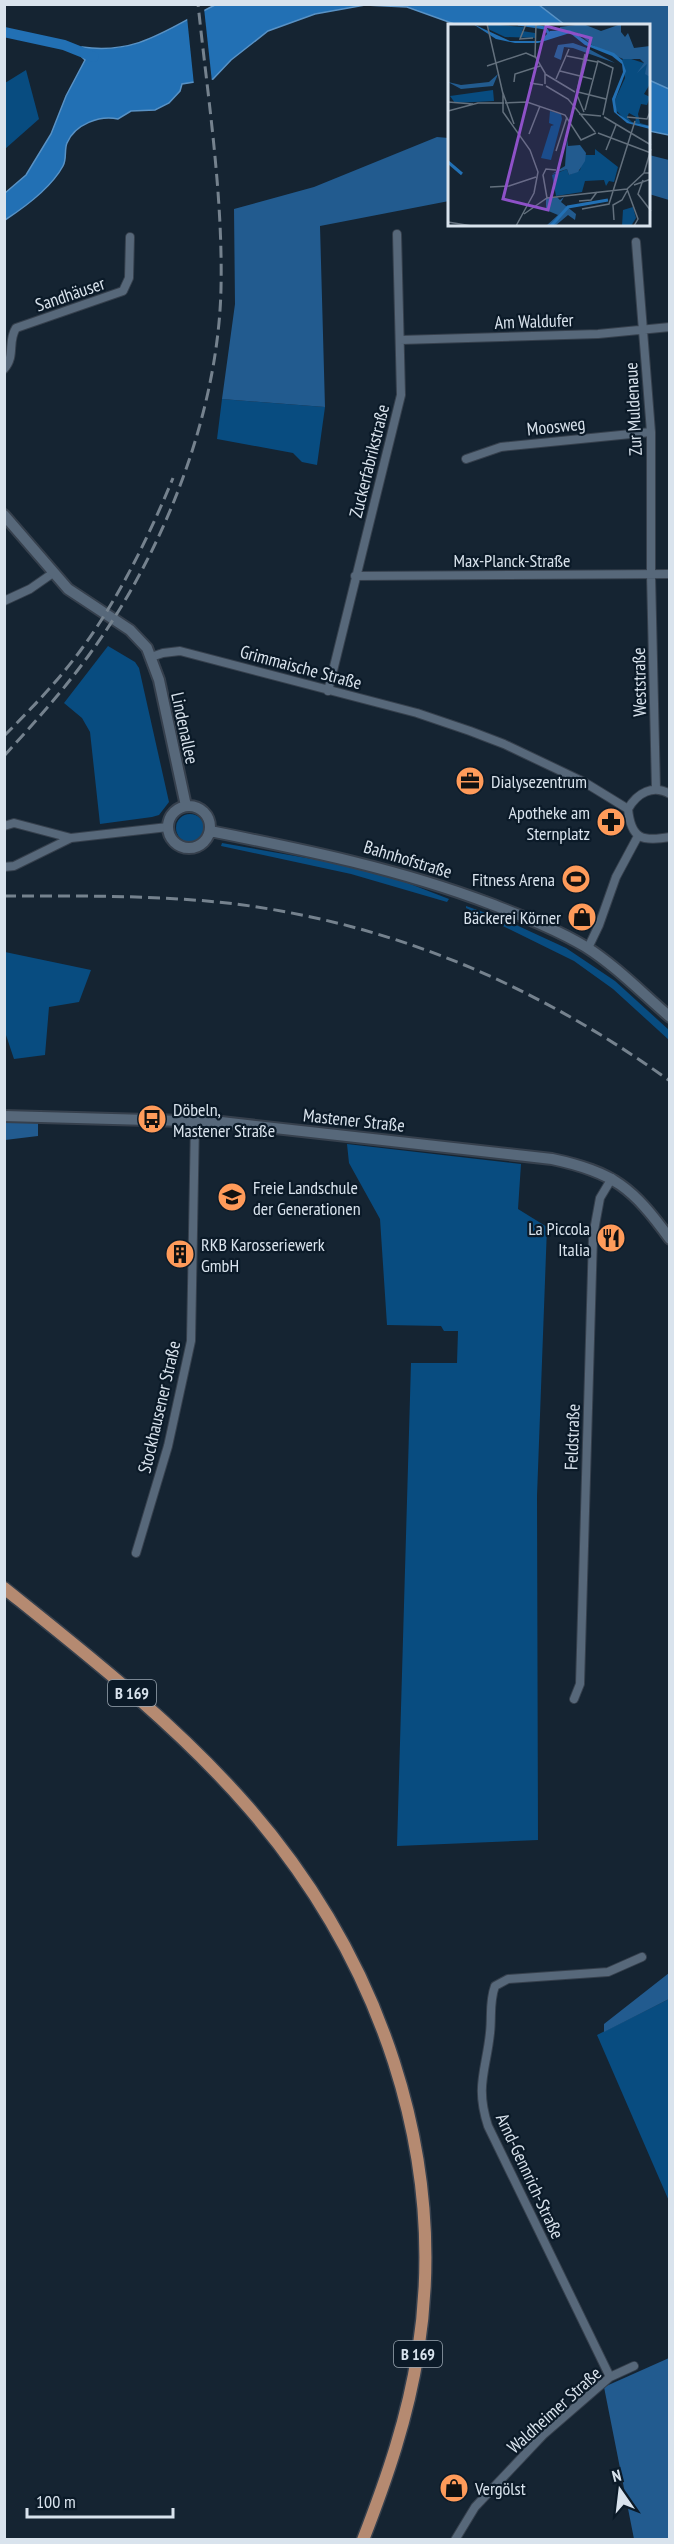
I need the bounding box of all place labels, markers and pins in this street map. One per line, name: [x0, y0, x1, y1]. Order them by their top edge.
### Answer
office icon: Dialysezentrum: [454, 765, 486, 797]
place label: Dialysezentrum: [491, 770, 587, 793]
place label: Apotheke am Sternplatz: [509, 801, 590, 845]
pharmacy icon: Apotheke am Sternplatz: [595, 806, 627, 838]
sports icon: Fitness Arena: [560, 863, 592, 895]
place label: Fitness Arena: [472, 868, 555, 891]
shop icon: Bäckerei Körner: [566, 901, 598, 933]
place label: Bäckerei Körner: [463, 906, 561, 929]
place label: Döbeln, Mastener Straße: [173, 1098, 275, 1142]
bus stop icon: Döbeln, Mastener Straße: [136, 1103, 168, 1135]
place label: Freie Landschule der Generationen: [253, 1176, 361, 1220]
school or university icon: Freie Landschule der Generationen: [216, 1181, 248, 1213]
place label: La Piccola Italia: [528, 1217, 590, 1261]
restaurant icon: La Piccola Italia: [595, 1222, 627, 1254]
place label: RKB Karosseriewerk GmbH: [201, 1233, 325, 1277]
building icon: RKB Karosseriewerk GmbH: [164, 1238, 196, 1270]
shop icon: Vergölst: [438, 2472, 470, 2504]
place label: Vergölst: [474, 2477, 526, 2500]

